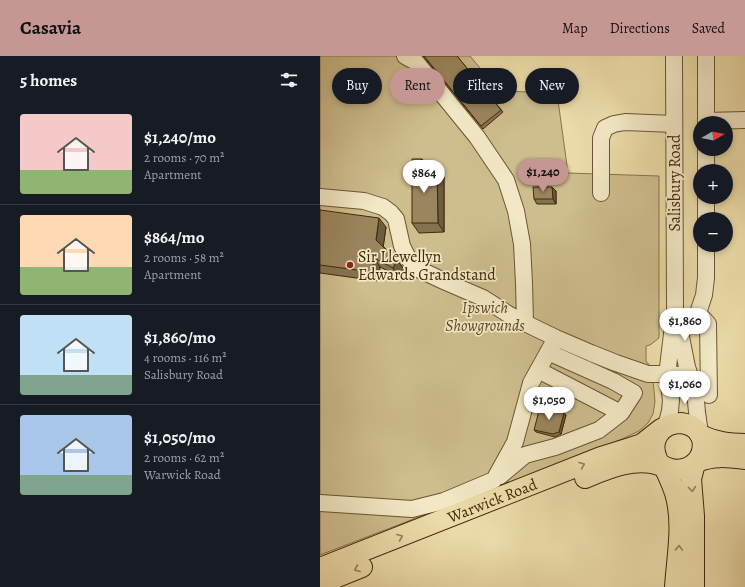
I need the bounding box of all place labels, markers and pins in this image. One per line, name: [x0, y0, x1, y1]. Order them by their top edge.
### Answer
pin: $1,240: [510, 159, 576, 193]
pin: $864: [400, 160, 448, 194]
place label: Sir Llewellyn Edwards Grandstand: [358, 246, 496, 286]
marker: Sir Llewellyn Edwards Grandstand: [345, 260, 355, 270]
pin: $1,860: [652, 308, 718, 342]
pin: $1,060: [652, 371, 718, 405]
pin: $1,050: [516, 387, 582, 421]

